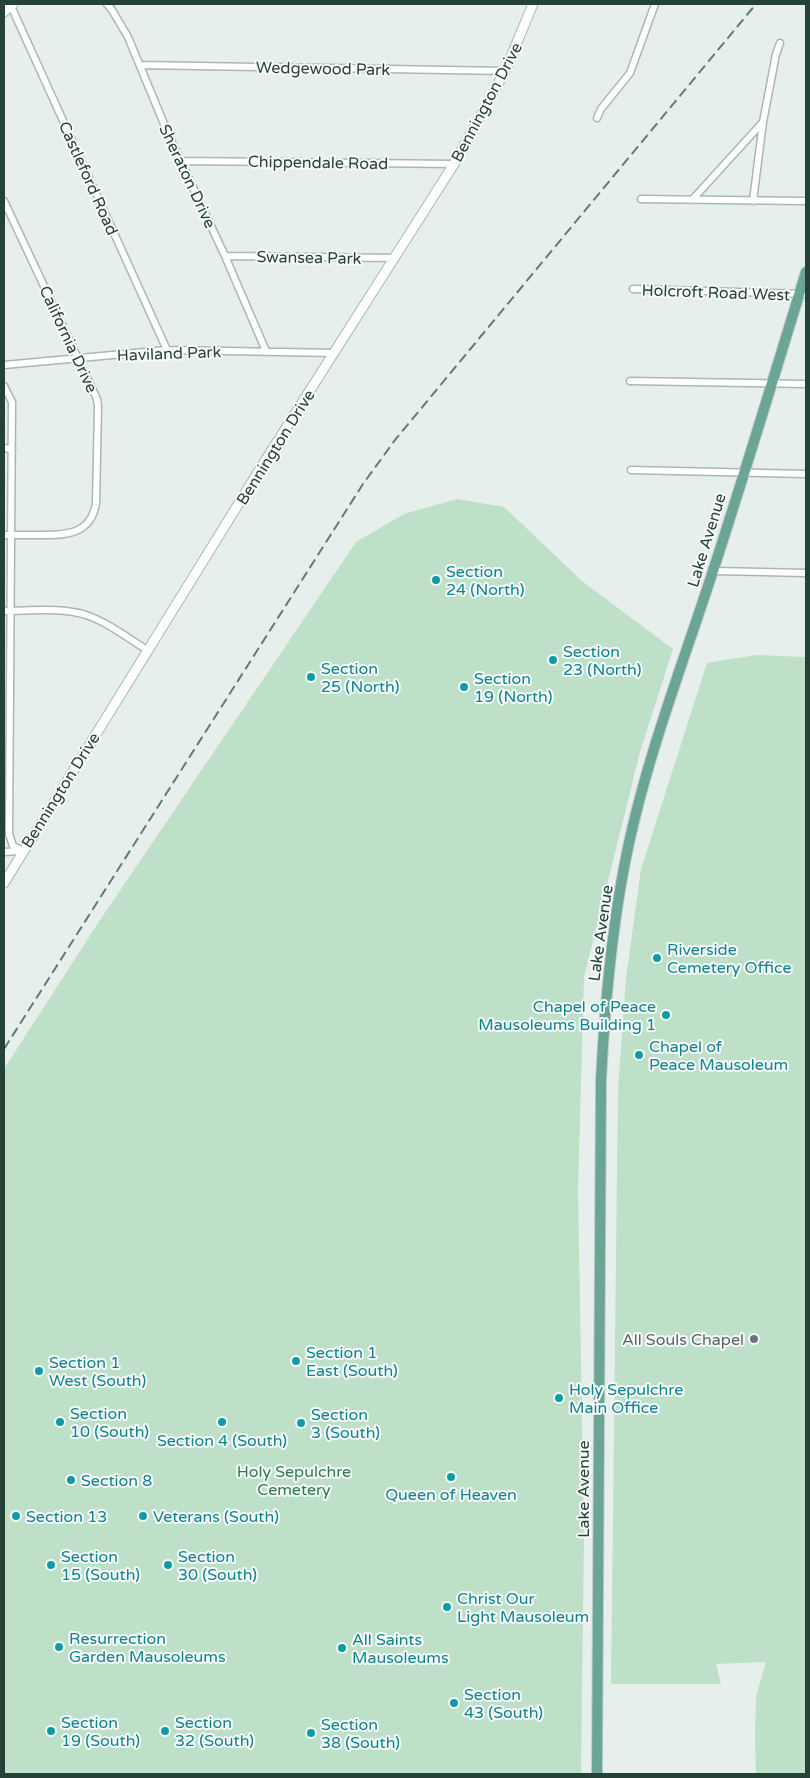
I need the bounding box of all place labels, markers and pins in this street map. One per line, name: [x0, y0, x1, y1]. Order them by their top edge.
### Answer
place label: Section 24 (North): [446, 562, 525, 600]
marker: Section 24 (North): [430, 574, 442, 586]
place label: Section 23 (North): [563, 642, 642, 680]
marker: Section 23 (North): [547, 654, 559, 666]
place label: Section 25 (North): [321, 659, 400, 697]
place label: Section 19 (North): [474, 669, 553, 707]
marker: Section 25 (North): [305, 671, 317, 683]
marker: Section 19 (North): [458, 681, 470, 693]
place label: Riverside Cemetery Office: [667, 940, 792, 978]
marker: Riverside Cemetery Office: [651, 952, 663, 964]
place label: Chapel of Peace Mausoleums Building 1: [478, 997, 656, 1035]
marker: Chapel of Peace Mausoleums Building 1: [660, 1009, 672, 1021]
place label: Chapel of Peace Mausoleum: [649, 1037, 788, 1075]
marker: Chapel of Peace Mausoleum: [633, 1049, 645, 1061]
place label: All Souls Chapel: [622, 1330, 744, 1350]
marker: All Souls Chapel: [748, 1333, 760, 1345]
place label: Section 1 East (South): [306, 1343, 398, 1381]
place label: Section 1 West (South): [49, 1353, 146, 1391]
marker: Section 1 East (South): [290, 1355, 302, 1367]
marker: Section 1 West (South): [33, 1365, 45, 1377]
place label: Holy Sepulchre Main Office: [569, 1380, 683, 1418]
marker: Holy Sepulchre Main Office: [553, 1392, 565, 1404]
place label: Section 10 (South): [70, 1404, 149, 1442]
place label: Section 3 (South): [311, 1405, 380, 1443]
marker: Section 10 (South): [54, 1416, 66, 1428]
marker: Section 4 (South): [216, 1416, 228, 1428]
marker: Section 3 (South): [295, 1417, 307, 1429]
place label: Section 4 (South): [157, 1431, 287, 1451]
place label: Section 8: [81, 1471, 152, 1491]
marker: Queen of Heaven: [445, 1471, 457, 1483]
marker: Section 8: [65, 1474, 77, 1486]
place label: Queen of Heaven: [385, 1485, 517, 1505]
place label: Section 13: [26, 1507, 107, 1527]
place label: Veterans (South): [153, 1507, 279, 1527]
marker: Section 13: [10, 1510, 22, 1522]
marker: Veterans (South): [137, 1510, 149, 1522]
place label: Section 15 (South): [61, 1547, 140, 1585]
place label: Section 30 (South): [178, 1547, 257, 1585]
marker: Section 15 (South): [45, 1559, 57, 1571]
marker: Section 30 (South): [162, 1559, 174, 1571]
place label: Christ Our Light Mausoleum: [457, 1589, 589, 1627]
marker: Christ Our Light Mausoleum: [441, 1601, 453, 1613]
place label: Resurrection Garden Mausoleums: [69, 1629, 226, 1667]
place label: All Saints Mausoleums: [352, 1630, 449, 1668]
marker: Resurrection Garden Mausoleums: [53, 1641, 65, 1653]
marker: All Saints Mausoleums: [336, 1642, 348, 1654]
place label: Section 43 (South): [464, 1685, 543, 1723]
marker: Section 43 (South): [448, 1697, 460, 1709]
place label: Section 19 (South): [61, 1713, 140, 1751]
place label: Section 32 (South): [175, 1713, 254, 1751]
place label: Section 38 (South): [321, 1715, 400, 1753]
marker: Section 19 (South): [45, 1725, 57, 1737]
marker: Section 32 (South): [159, 1725, 171, 1737]
marker: Section 38 (South): [305, 1727, 317, 1739]

